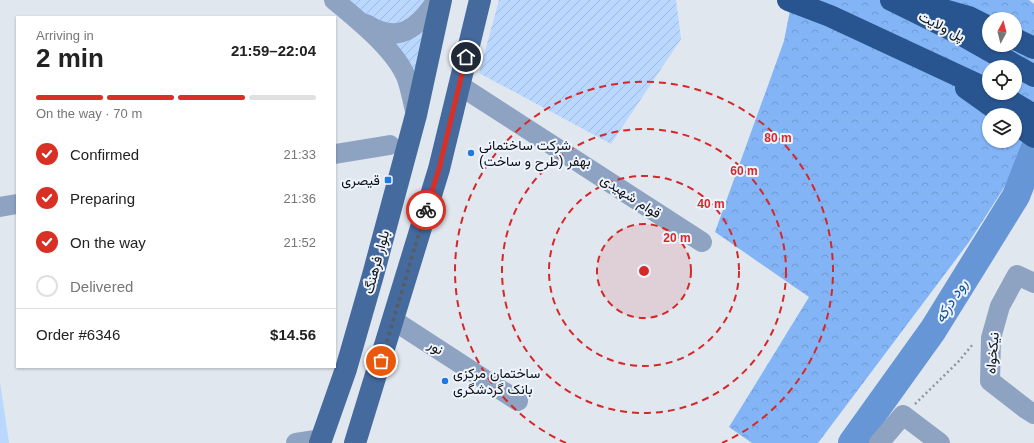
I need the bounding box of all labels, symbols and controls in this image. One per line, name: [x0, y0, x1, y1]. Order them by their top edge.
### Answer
street label: پل ولایت: [915, 8, 968, 46]
north arrow: [982, 12, 1022, 52]
map controls: [982, 12, 1022, 148]
text: Arriving in: [36, 28, 94, 43]
pin: [449, 40, 483, 74]
text: 21:59–22:04: [231, 42, 316, 59]
text: 2 min: [36, 43, 104, 73]
icon: home: [455, 46, 477, 68]
button: locate: [982, 60, 1022, 100]
text: On the way · 70 m: [36, 106, 142, 121]
button: layers: [982, 108, 1022, 148]
text: 80 m: [764, 131, 792, 145]
place label: شرکت ساختمانی بهفر (طرح و ساخت): [479, 137, 591, 172]
icon: check: [36, 143, 58, 165]
text: Confirmed: [70, 146, 139, 163]
text: 21:33: [283, 147, 316, 162]
marker: شرکت ساختمانی بهفر (طرح و ساخت): [466, 148, 476, 158]
text: 60 m: [730, 164, 758, 178]
street label: قوام شهیدی: [597, 171, 664, 222]
place label: قیصری: [341, 172, 380, 189]
marker: قیصری: [383, 175, 393, 185]
icon: check: [36, 187, 58, 209]
text: Preparing: [70, 190, 135, 207]
courier: [406, 190, 446, 230]
text: 21:36: [283, 191, 316, 206]
text: 40 m: [697, 197, 725, 211]
icon: bike: [415, 199, 437, 221]
street label: بلوار فرهنگ: [360, 228, 393, 296]
icon: check: [36, 231, 58, 253]
text: 20 m: [663, 231, 691, 245]
text: On the way: [70, 234, 146, 251]
text: 21:52: [283, 235, 316, 250]
centre of rings: [637, 264, 651, 278]
water label: رود درکه: [931, 276, 971, 326]
text: Delivered: [70, 278, 133, 295]
text: Order #6346: [36, 326, 120, 343]
text: $14.56: [270, 326, 316, 343]
street label: نیکخواه: [982, 331, 1003, 375]
street label: نور: [424, 336, 447, 359]
pin: [364, 344, 398, 378]
icon: bag: [370, 350, 392, 372]
place label: ساختمان مرکزی بانک گردشگری: [453, 365, 540, 398]
marker: ساختمان مرکزی بانک گردشگری: [440, 376, 450, 386]

